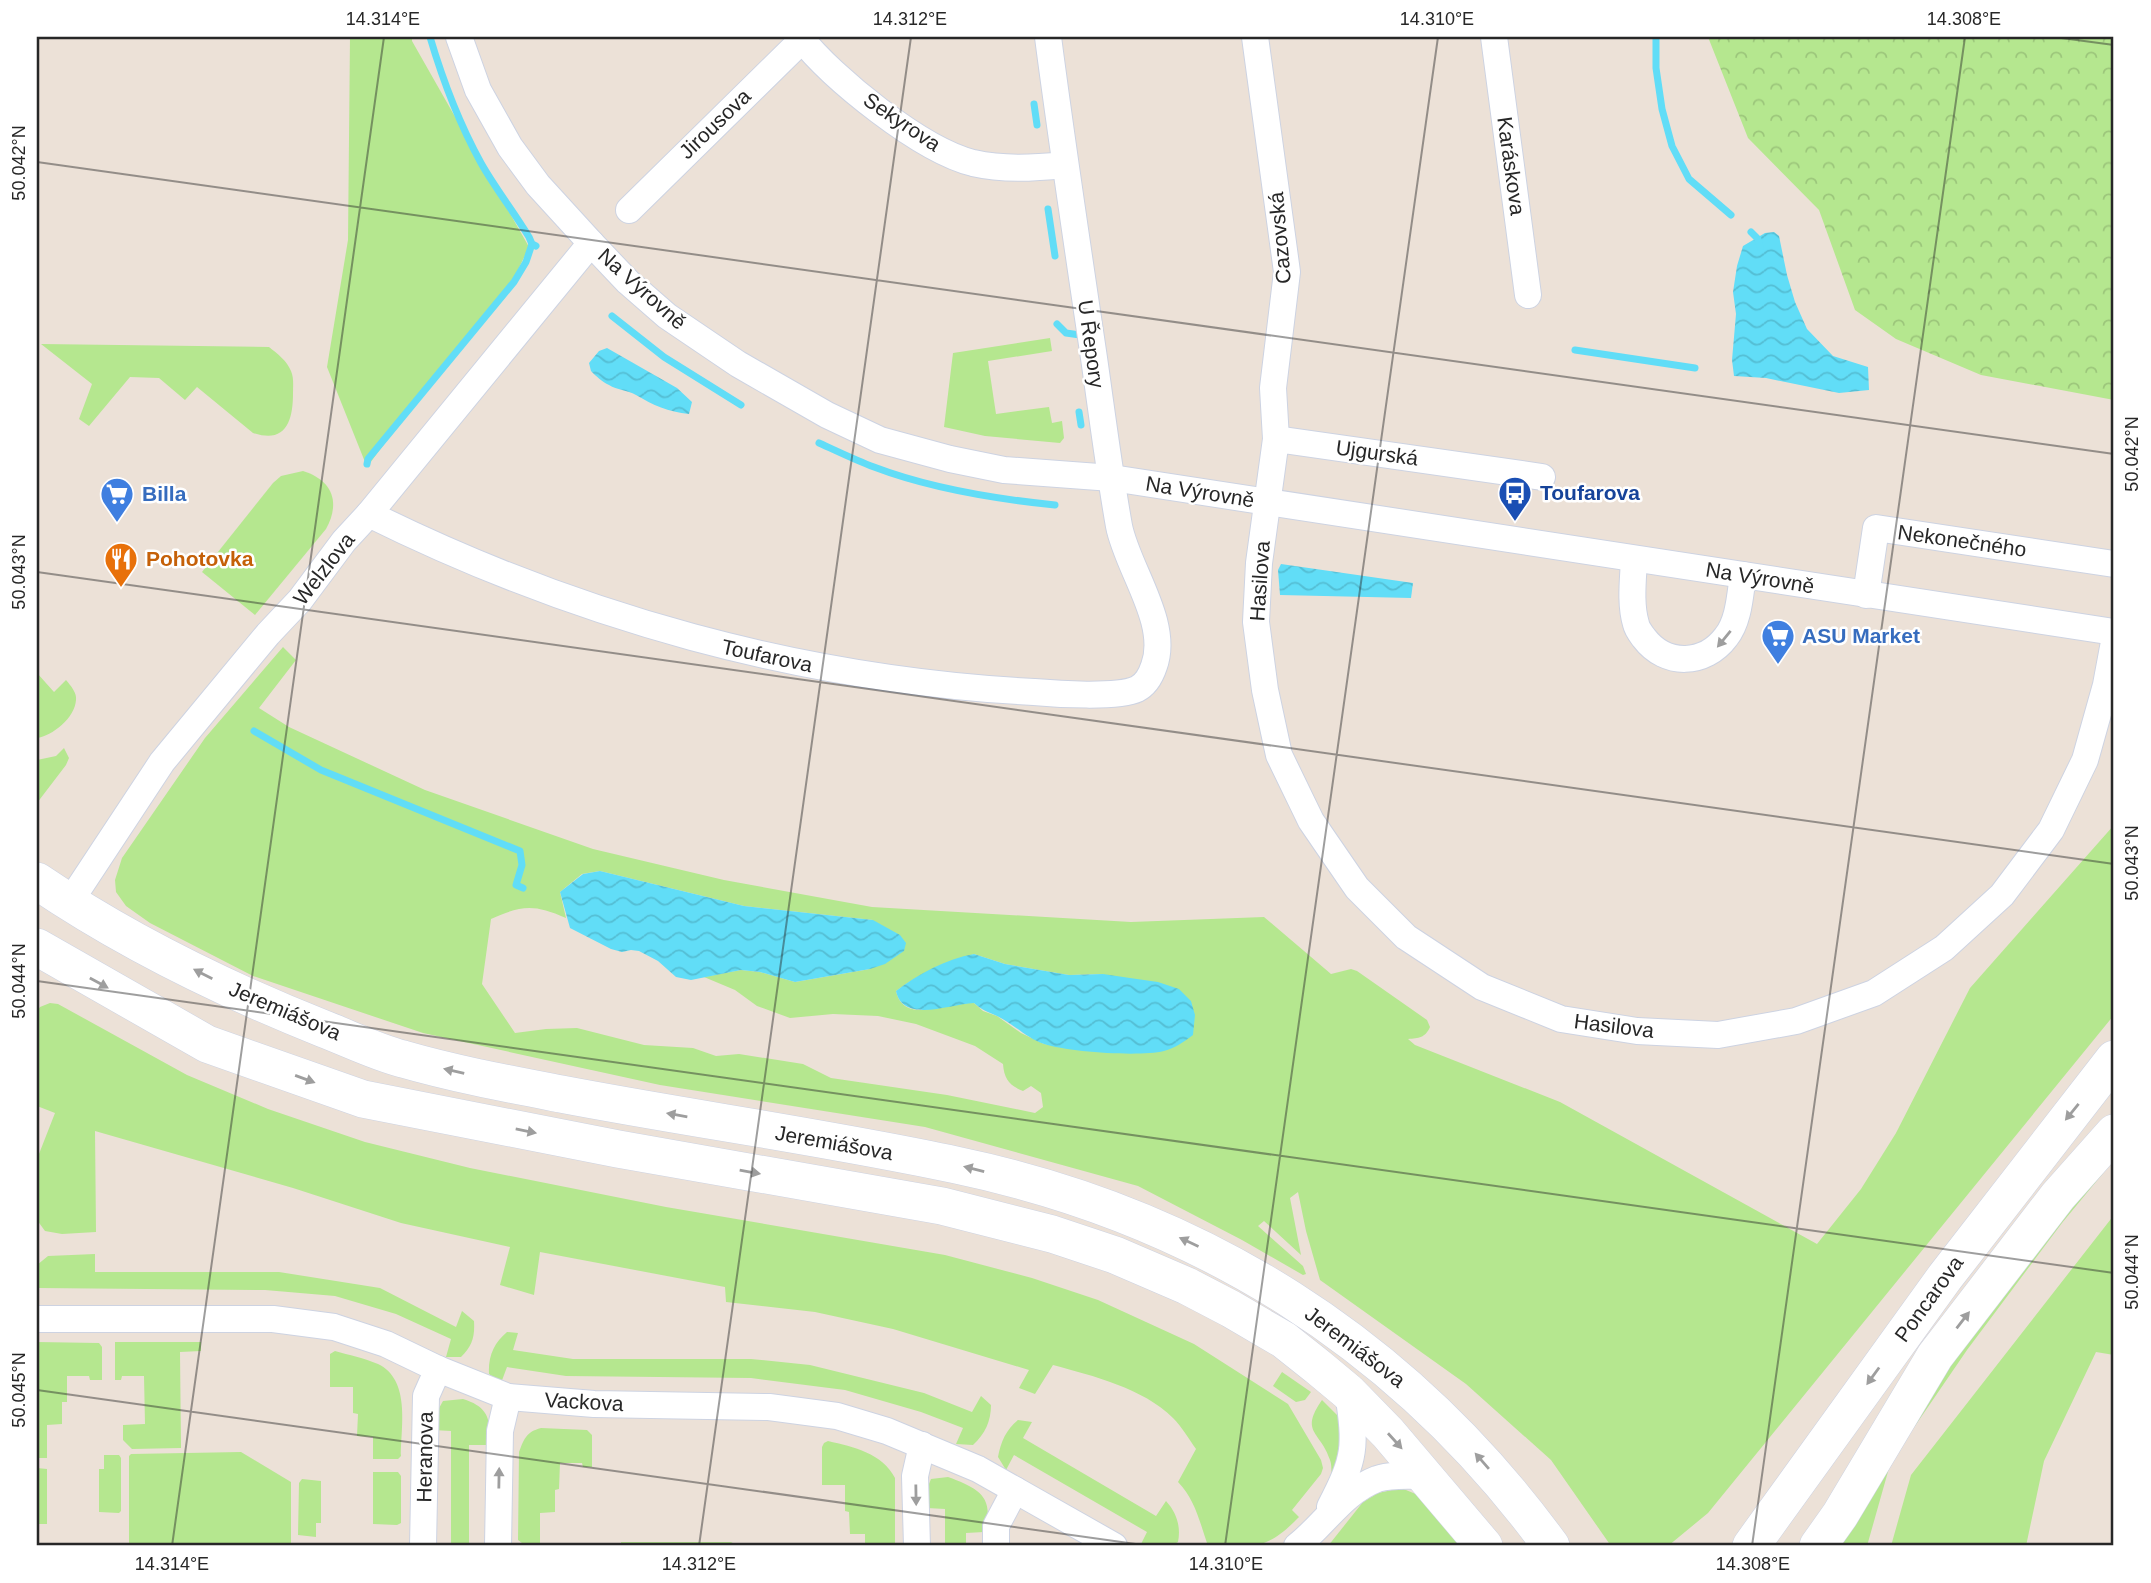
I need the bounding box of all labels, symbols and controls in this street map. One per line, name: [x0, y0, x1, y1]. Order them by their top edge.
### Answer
text: 14.314°E: [346, 9, 420, 29]
text: 14.312°E: [873, 9, 947, 29]
text: 14.310°E: [1400, 9, 1474, 29]
text: 14.308°E: [1927, 9, 2001, 29]
street label: Jirousova: [674, 84, 755, 163]
street label: Sekyrova: [860, 88, 945, 156]
street label: Karáskova: [1493, 115, 1530, 217]
text: 50.042°N: [9, 125, 29, 201]
street label: Cazovská: [1264, 191, 1295, 285]
street label: Na Výrovně: [594, 243, 691, 334]
street label: U Řepory: [1074, 298, 1109, 390]
text: 50.042°N: [2122, 416, 2142, 492]
street label: Ujgurská: [1334, 435, 1420, 470]
street label: Na Výrovně: [1144, 472, 1256, 511]
bus stop icon: Toufarova: [1496, 474, 1534, 523]
supermarket icon: Billa: [98, 475, 136, 524]
place label: Toufarova: [1540, 481, 1640, 504]
place label: Billa: [142, 482, 187, 505]
street label: Nekonečného: [1896, 520, 2028, 561]
street label: Welzlova: [288, 528, 359, 609]
text: 50.043°N: [9, 534, 29, 610]
restaurant icon: Pohotovka: [102, 540, 140, 589]
street label: Hasilova: [1245, 540, 1274, 622]
place label: Pohotovka: [146, 547, 254, 570]
street label: Na Výrovně: [1704, 558, 1816, 597]
supermarket icon: ASU Market: [1759, 617, 1797, 666]
place label: ASU Market: [1802, 624, 1920, 647]
one-way arrow: [1716, 630, 1731, 648]
street label: Toufarova: [720, 635, 815, 676]
text: 50.043°N: [2122, 825, 2142, 901]
text: 50.044°N: [9, 943, 29, 1019]
one-way arrow: [193, 969, 213, 980]
one-way arrow: [90, 977, 109, 989]
street label: Jeremiášova: [226, 977, 345, 1045]
street label: Hasilova: [1573, 1009, 1656, 1042]
one-way arrow: [443, 1066, 465, 1077]
one-way arrow: [295, 1073, 316, 1084]
one-way arrow: [2064, 1102, 2079, 1120]
one-way arrow: [666, 1109, 688, 1120]
street label: Jeremiášova: [773, 1121, 895, 1164]
one-way arrow: [515, 1126, 537, 1137]
one-way arrow: [962, 1163, 984, 1174]
one-way arrow: [739, 1167, 761, 1178]
text: 50.044°N: [2122, 1234, 2142, 1310]
one-way arrow: [1178, 1236, 1199, 1247]
street label: Poncarova: [1890, 1251, 1968, 1346]
street label: Jeremiášova: [1301, 1302, 1410, 1392]
one-way arrow: [1955, 1311, 1969, 1329]
text: 50.045°N: [9, 1352, 29, 1428]
one-way arrow: [1866, 1367, 1880, 1385]
street label: Vackova: [544, 1388, 624, 1415]
street label: Heranova: [412, 1411, 437, 1503]
one-way arrow: [1387, 1432, 1403, 1450]
one-way arrow: [1474, 1452, 1490, 1470]
one-way arrow: [493, 1467, 505, 1489]
one-way arrow: [910, 1484, 922, 1506]
text: 14.314°E: [135, 1554, 209, 1574]
text: 14.312°E: [662, 1554, 736, 1574]
text: 14.310°E: [1189, 1554, 1263, 1574]
text: 14.308°E: [1716, 1554, 1790, 1574]

